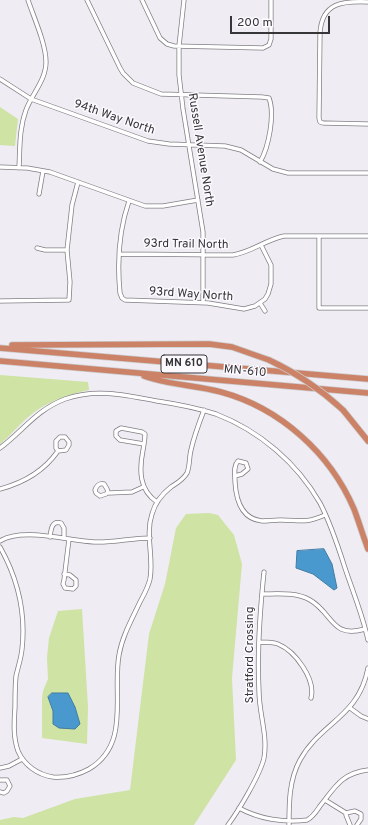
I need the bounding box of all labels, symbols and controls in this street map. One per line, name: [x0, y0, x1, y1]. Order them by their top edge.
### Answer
scale bar: [232, 8, 332, 34]
text: 200 m: [237, 15, 273, 31]
street label: Russell Avenue North: [184, 92, 216, 208]
street label: 94th Way North: [72, 97, 156, 139]
street label: 93rd Trail North: [143, 237, 229, 253]
street label: 93rd Way North: [148, 285, 234, 305]
road number: MN 610: [161, 355, 207, 373]
street label: MN-610: [223, 363, 267, 381]
street label: Stratford Crossing: [244, 606, 258, 704]

